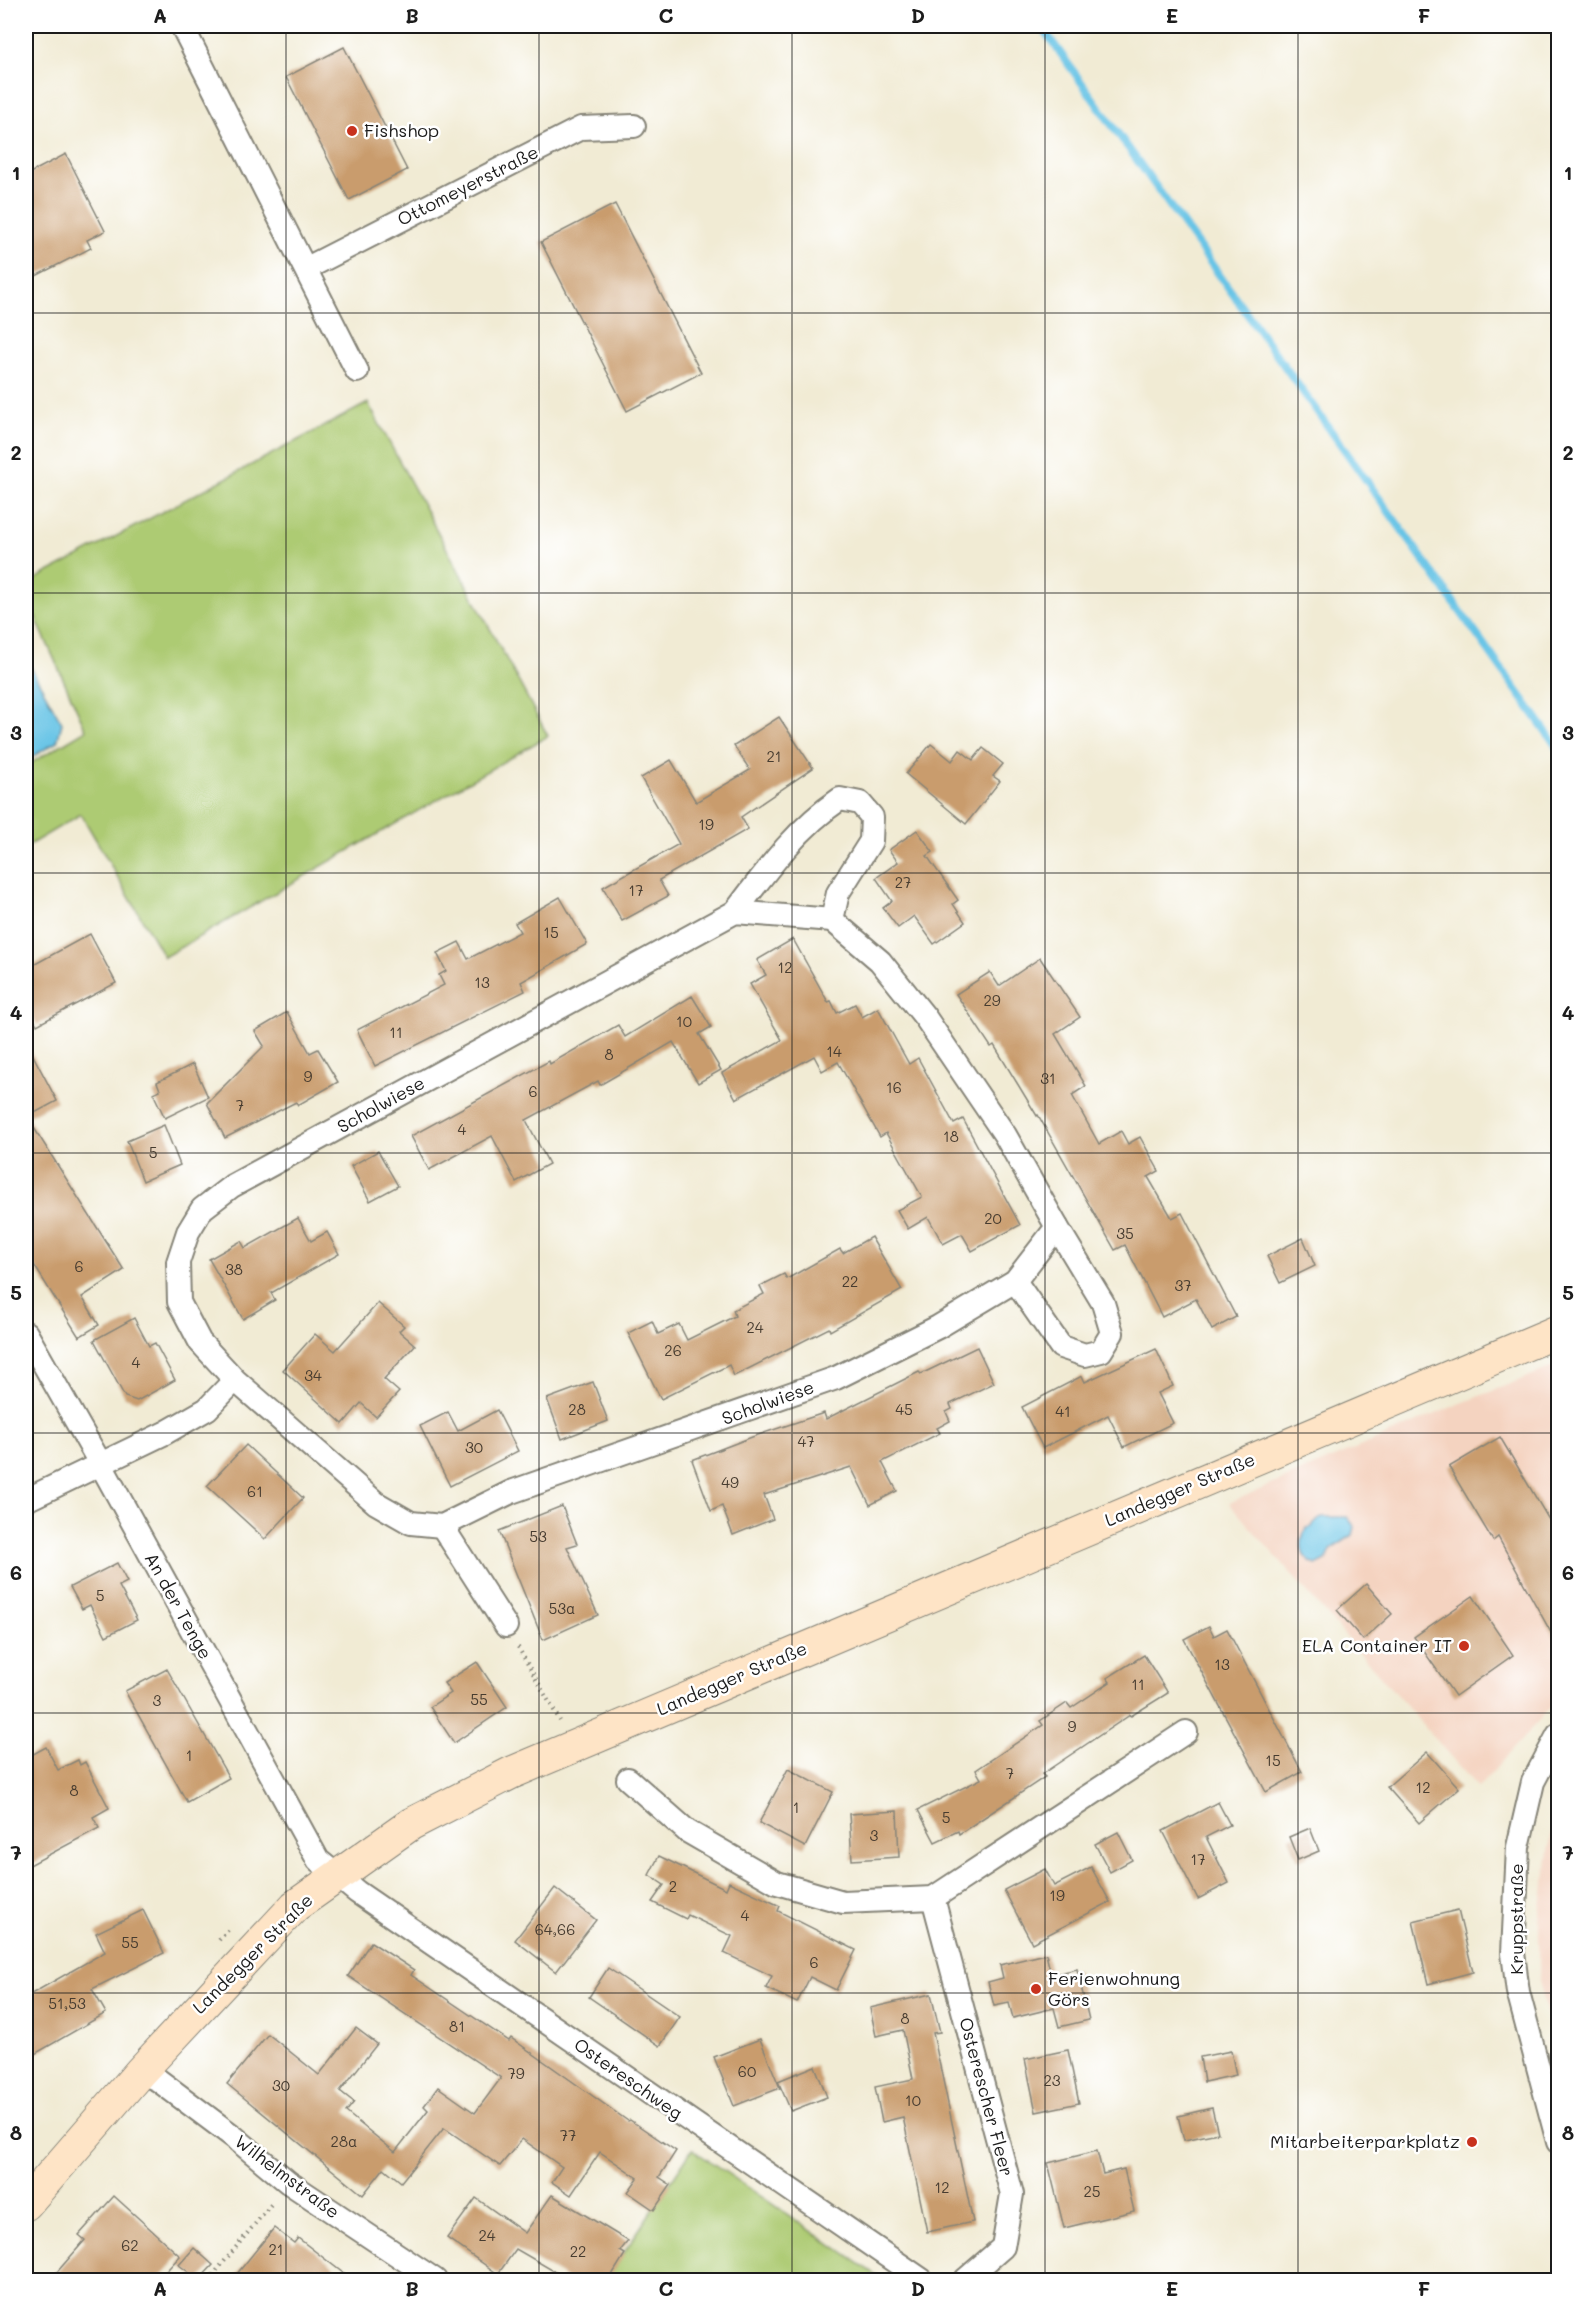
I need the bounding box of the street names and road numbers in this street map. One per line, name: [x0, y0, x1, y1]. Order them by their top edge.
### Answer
street label: Ottomeyerstraße: [393, 139, 542, 231]
street label: Scholwiese: [332, 1070, 429, 1138]
street label: Scholwiese: [718, 1374, 817, 1430]
street label: Landegger Straße: [1101, 1447, 1258, 1532]
street label: An der Tenge: [140, 1548, 218, 1663]
street label: Landegger Straße: [653, 1636, 810, 1721]
street label: Kruppstraße: [1504, 1863, 1528, 1975]
street label: Landegger Straße: [187, 1888, 318, 2019]
street label: Osterescher Fleer: [954, 2015, 1020, 2179]
street label: Ostereschweg: [570, 2032, 688, 2125]
street label: Wilhelmstraße: [230, 2129, 345, 2224]

